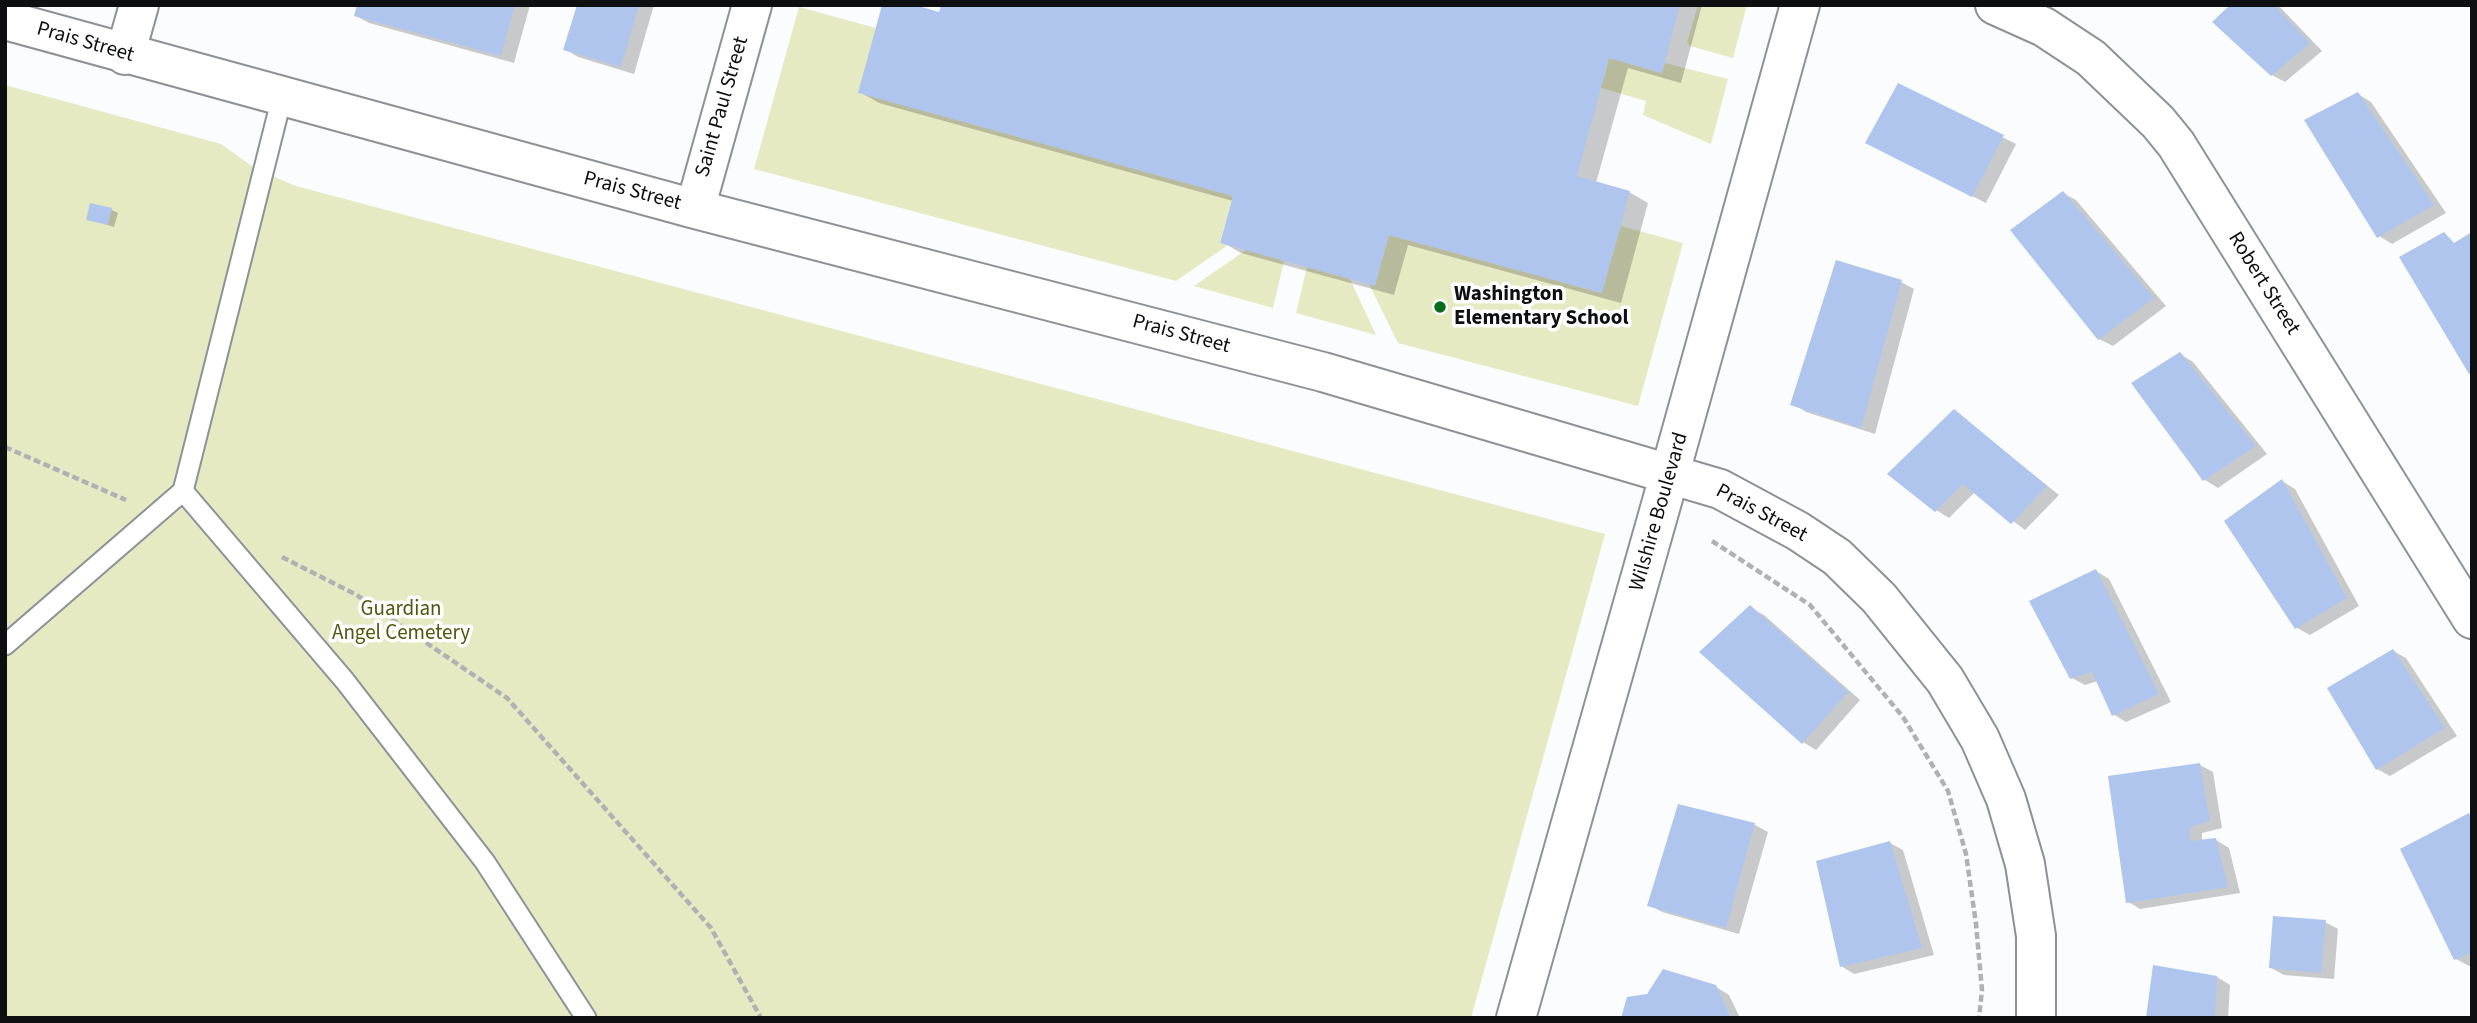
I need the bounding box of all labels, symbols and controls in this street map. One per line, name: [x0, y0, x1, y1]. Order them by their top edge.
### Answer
street label: Prais Street: [33, 17, 137, 69]
street label: Saint Paul Street: [691, 34, 755, 180]
street label: Prais Street: [580, 167, 684, 217]
street label: Robert Street: [2221, 228, 2305, 340]
place label: Washington Elementary School: [1454, 282, 1628, 332]
marker: Washington Elementary School: [1432, 299, 1448, 315]
street label: Prais Street: [1129, 310, 1233, 360]
street label: Wilshire Boulevard: [1625, 430, 1695, 594]
street label: Prais Street: [1711, 479, 1811, 549]
park label: Guardian Angel Cemetery: [332, 597, 470, 647]

